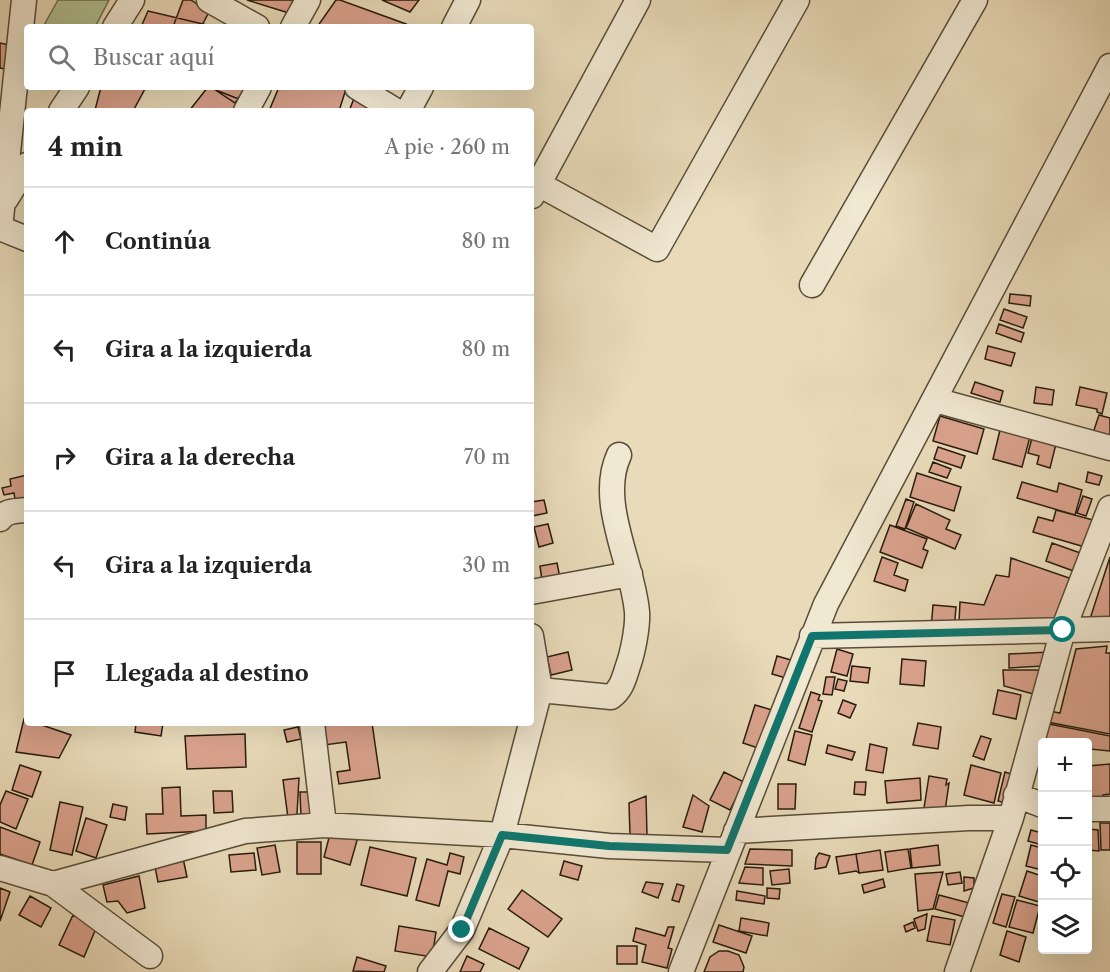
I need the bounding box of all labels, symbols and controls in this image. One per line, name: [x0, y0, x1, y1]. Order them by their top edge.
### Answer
search box: [24, 24, 534, 90]
icon: search: [45, 41, 78, 74]
text: Buscar aquí: [93, 44, 215, 71]
text: 4 min: [48, 131, 123, 163]
text: A pie · 260 m: [385, 135, 510, 159]
icon: ahead: [48, 225, 81, 258]
text: Continúa: [105, 228, 211, 255]
text: 80 m: [462, 229, 510, 253]
icon: left: [48, 333, 81, 366]
text: Gira a la izquierda: [105, 336, 312, 363]
text: 80 m: [462, 337, 510, 361]
icon: right: [48, 441, 81, 474]
text: Gira a la derecha: [105, 444, 295, 471]
text: 70 m: [464, 445, 510, 469]
icon: left: [48, 549, 81, 582]
text: Gira a la izquierda: [105, 552, 312, 579]
text: 30 m: [462, 553, 510, 577]
route start: [1049, 616, 1075, 642]
icon: arrive: [48, 657, 81, 690]
text: Llegada al destino: [105, 660, 309, 687]
map controls: [1038, 738, 1092, 954]
button: +: [1038, 738, 1092, 792]
button: −: [1038, 792, 1092, 846]
button: locate: [1038, 846, 1092, 900]
button: layers: [1038, 900, 1092, 954]
route end: [448, 916, 474, 942]

